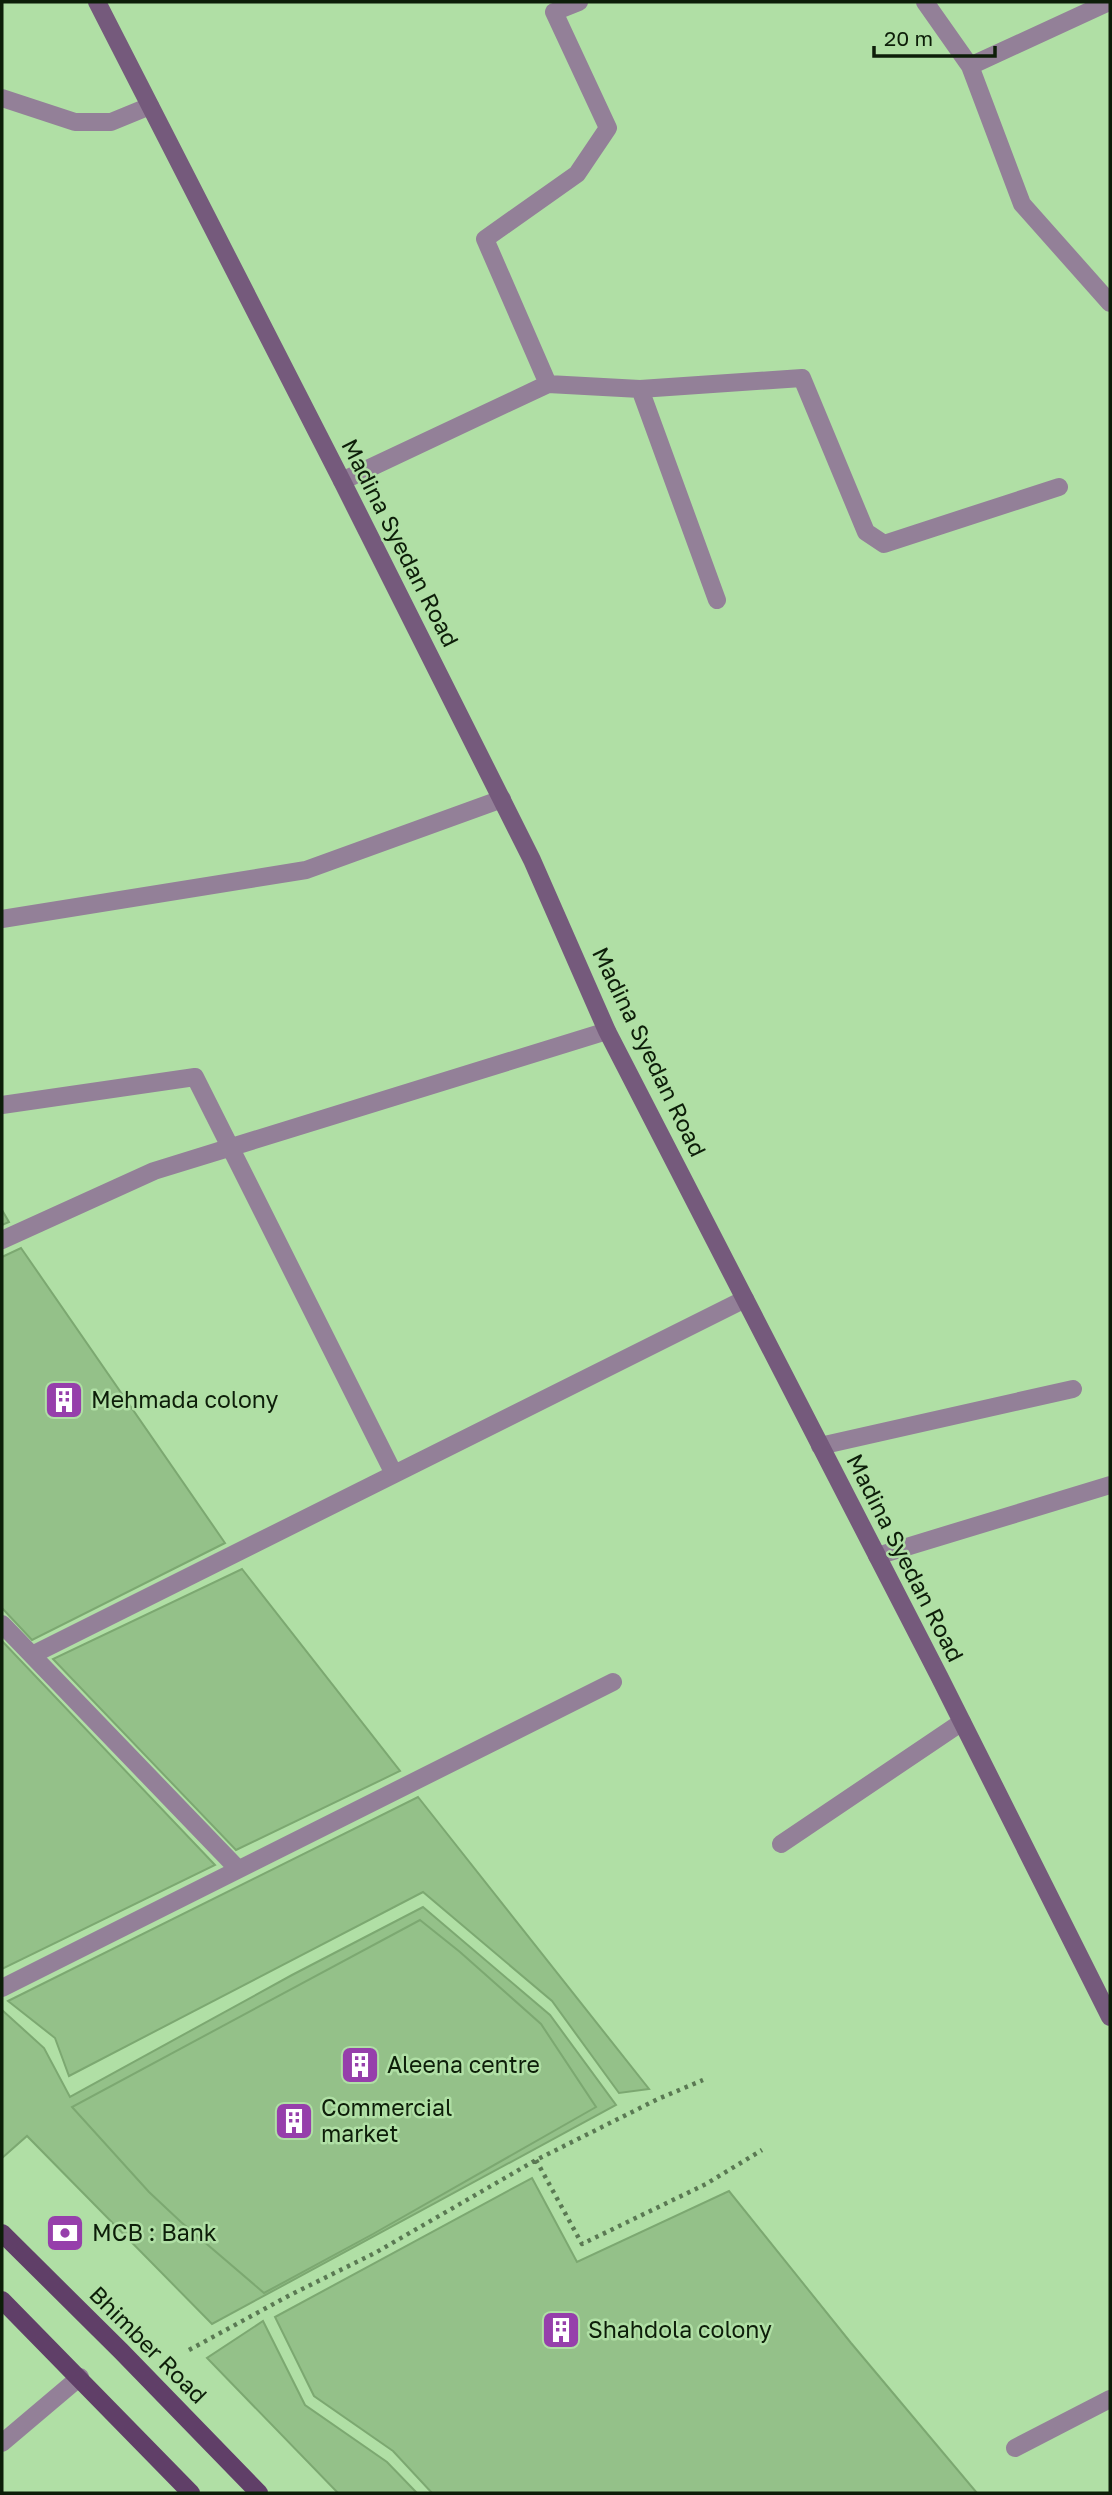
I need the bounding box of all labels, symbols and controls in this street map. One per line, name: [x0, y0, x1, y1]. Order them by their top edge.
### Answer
scale bar: [874, 14, 995, 58]
text: 20 m: [884, 25, 933, 51]
street label: Madina Syedan Road: [336, 434, 465, 651]
street label: Madina Syedan Road: [587, 942, 713, 1161]
building icon: Mehmada colony: [43, 1379, 85, 1421]
place label: Mehmada colony: [91, 1385, 278, 1413]
street label: Madina Syedan Road: [841, 1449, 970, 1666]
building icon: Aleena centre: [339, 2044, 381, 2086]
place label: Aleena centre: [387, 2050, 540, 2078]
place label: Commercial market: [321, 2093, 452, 2147]
building icon: Commercial market: [273, 2100, 315, 2142]
bank icon: MCB : Bank: [44, 2212, 86, 2254]
place label: MCB : Bank: [92, 2218, 217, 2246]
street label: Bhimber Road: [84, 2280, 213, 2409]
building icon: Shahdola colony: [540, 2309, 582, 2351]
place label: Shahdola colony: [588, 2315, 772, 2343]

